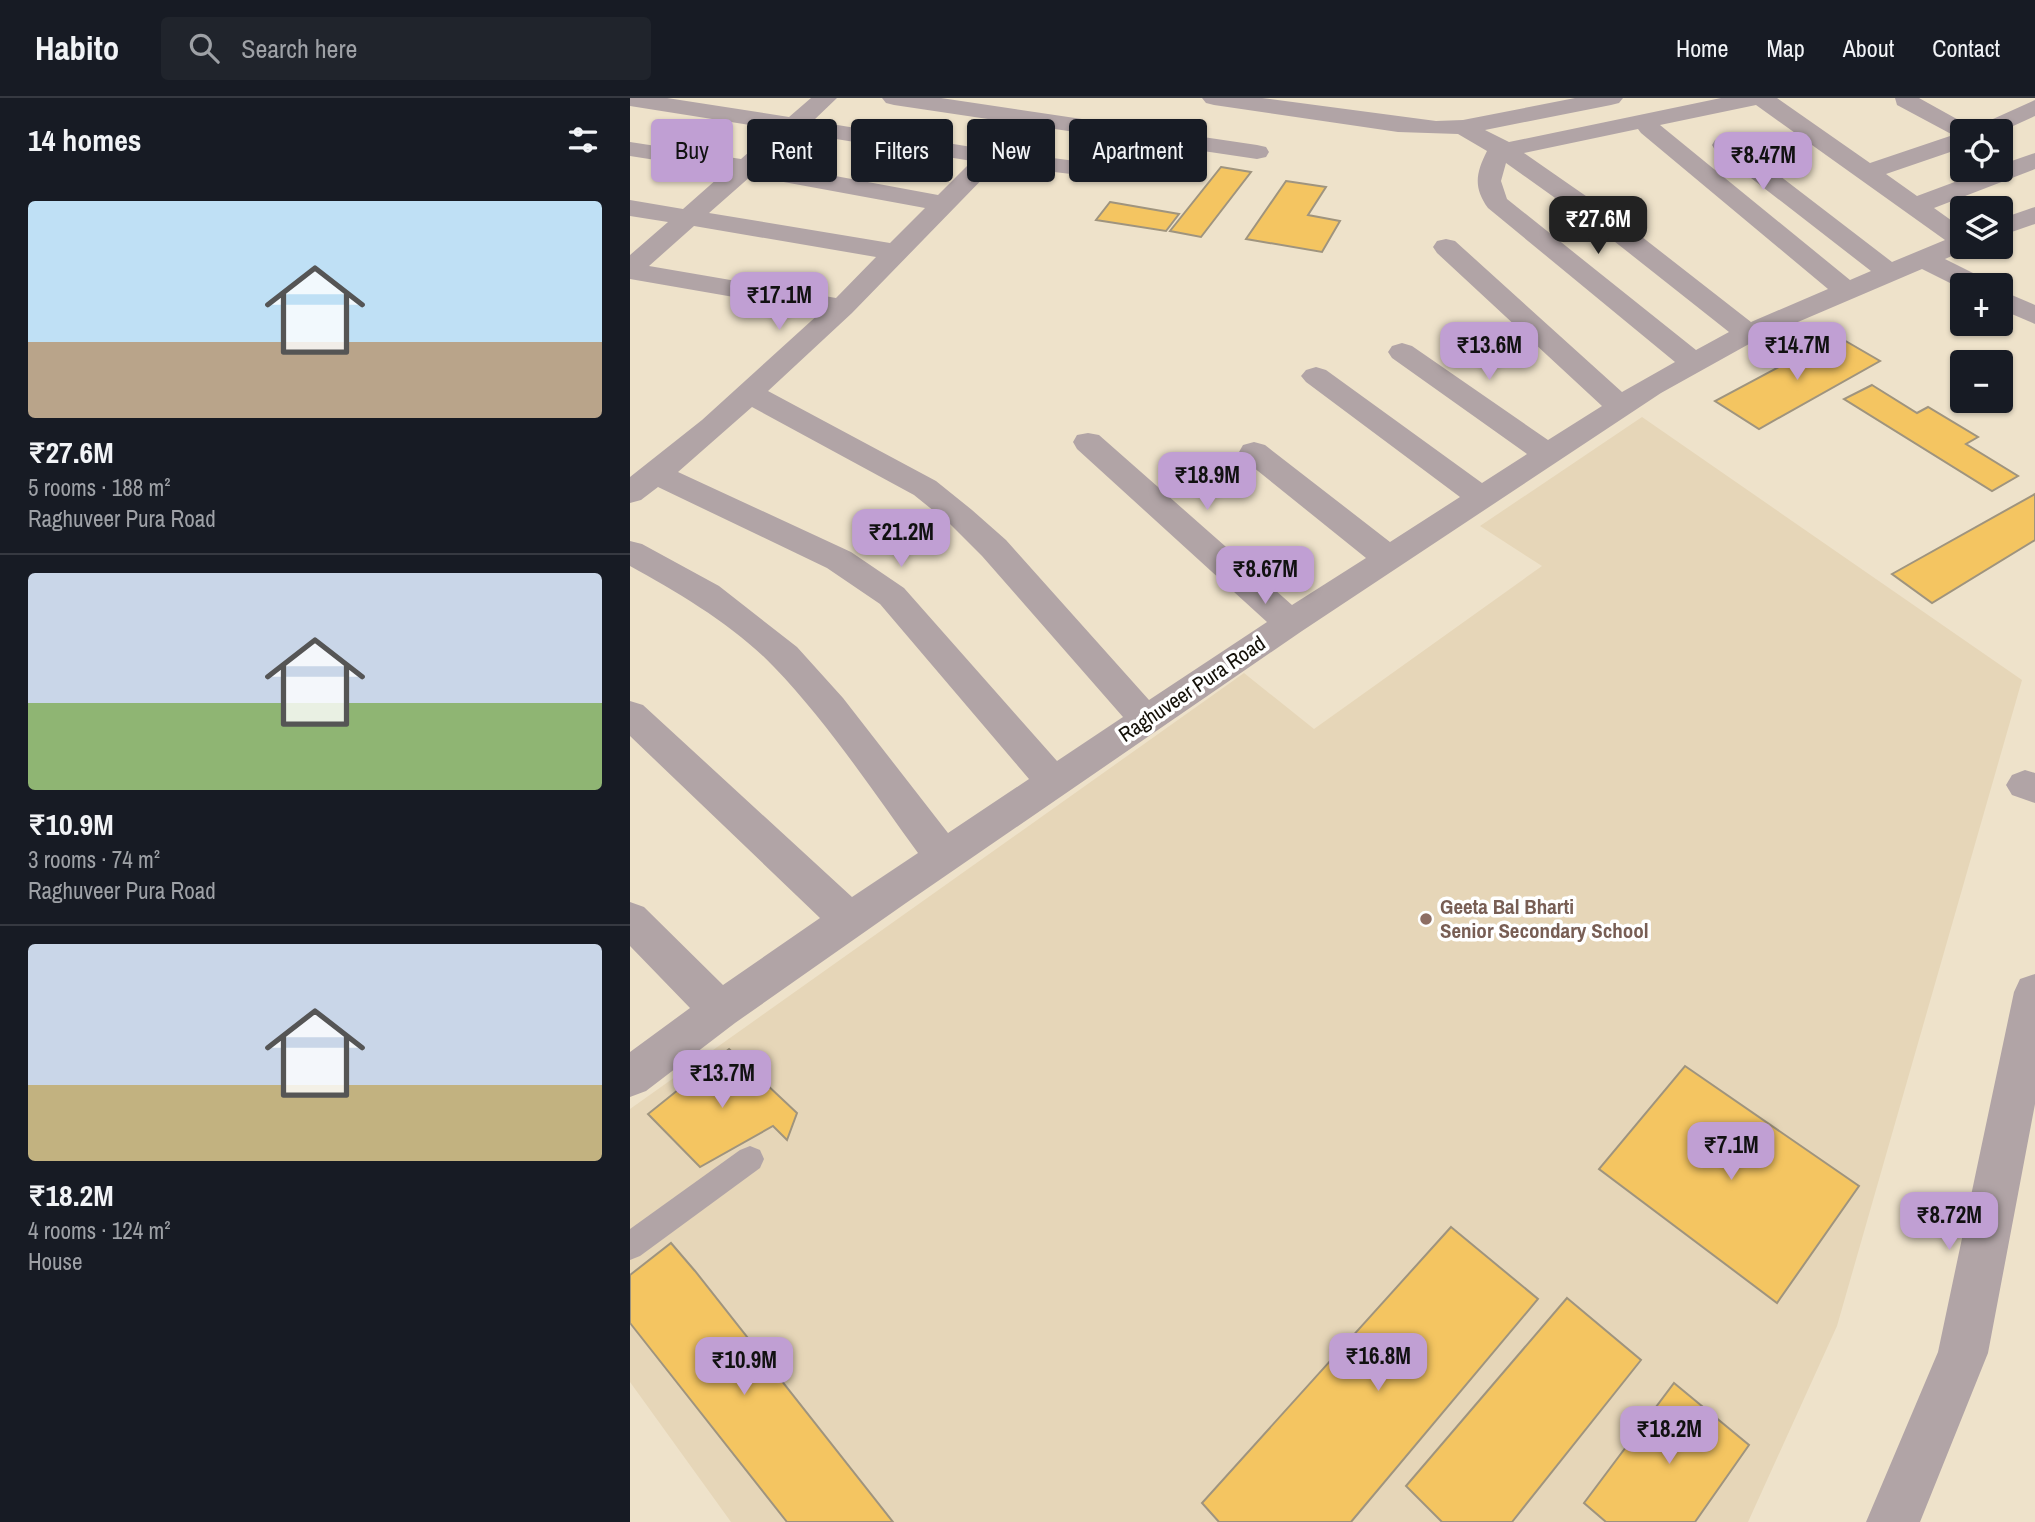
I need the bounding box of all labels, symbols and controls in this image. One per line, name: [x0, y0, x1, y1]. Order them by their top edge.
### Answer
search box: [161, 17, 651, 80]
text: Habito: [35, 26, 119, 70]
icon: search: [185, 29, 223, 67]
text: Search here: [241, 31, 357, 66]
text: Home: [1676, 32, 1728, 64]
text: Map: [1766, 32, 1805, 64]
text: About: [1843, 32, 1894, 64]
text: Contact: [1932, 32, 2000, 64]
chip: Buy: [651, 119, 733, 182]
chip: Rent: [747, 119, 837, 182]
chip: Filters: [851, 119, 953, 182]
chip: New: [967, 119, 1055, 182]
chip: Apartment: [1069, 119, 1207, 182]
map controls: [1950, 119, 2013, 413]
button: locate: [1950, 119, 2013, 182]
text: 14 homes: [28, 120, 142, 160]
icon: filters: [564, 121, 602, 159]
pin: ₹8.47M: [1706, 132, 1820, 192]
text: ₹8.47M: [1730, 139, 1796, 170]
button: layers: [1950, 196, 2013, 259]
pin: ₹27.6M: [1541, 197, 1655, 256]
text: ₹27.6M: [1565, 203, 1631, 234]
icon: home: [252, 247, 378, 373]
pin: ₹17.1M: [722, 272, 836, 332]
button: +: [1950, 273, 2013, 336]
text: ₹17.1M: [746, 279, 812, 310]
pin: ₹13.6M: [1432, 322, 1546, 382]
pin: ₹14.7M: [1740, 322, 1854, 382]
text: ₹13.6M: [1456, 329, 1522, 360]
text: ₹14.7M: [1764, 329, 1830, 360]
button: −: [1950, 350, 2013, 413]
text: ₹27.6M: [28, 432, 114, 472]
pin: ₹18.9M: [1150, 452, 1264, 512]
text: ₹18.9M: [1174, 459, 1240, 490]
text: 5 rooms · 188 m²: [28, 472, 171, 503]
text: Raghuveer Pura Road: [28, 503, 216, 534]
pin: ₹21.2M: [844, 510, 958, 569]
text: ₹21.2M: [868, 516, 934, 547]
pin: ₹8.67M: [1208, 546, 1322, 606]
text: ₹8.67M: [1232, 553, 1298, 584]
icon: home: [252, 619, 378, 745]
street label: Raghuveer Pura Road: [1113, 629, 1271, 749]
text: ₹10.9M: [28, 804, 114, 844]
text: 3 rooms · 74 m²: [28, 844, 160, 875]
text: Raghuveer Pura Road: [28, 875, 216, 906]
place label: Geeta Bal Bharti Senior Secondary School: [1440, 892, 1649, 945]
marker: Geeta Bal Bharti Senior Secondary School: [1418, 911, 1434, 927]
icon: home: [252, 990, 378, 1116]
pin: ₹13.7M: [665, 1051, 779, 1110]
text: ₹13.7M: [689, 1057, 755, 1088]
pin: ₹7.1M: [1682, 1122, 1780, 1182]
text: ₹7.1M: [1703, 1129, 1759, 1160]
text: ₹18.2M: [28, 1175, 114, 1215]
pin: ₹8.72M: [1892, 1192, 2006, 1252]
text: ₹8.72M: [1916, 1199, 1982, 1230]
text: 4 rooms · 124 m²: [28, 1215, 171, 1246]
text: House: [28, 1246, 83, 1277]
pin: ₹16.8M: [1321, 1334, 1435, 1393]
pin: ₹10.9M: [687, 1338, 801, 1397]
text: ₹16.8M: [1345, 1340, 1411, 1371]
text: ₹10.9M: [711, 1344, 777, 1375]
pin: ₹18.2M: [1612, 1406, 1726, 1466]
text: ₹18.2M: [1636, 1413, 1702, 1444]

